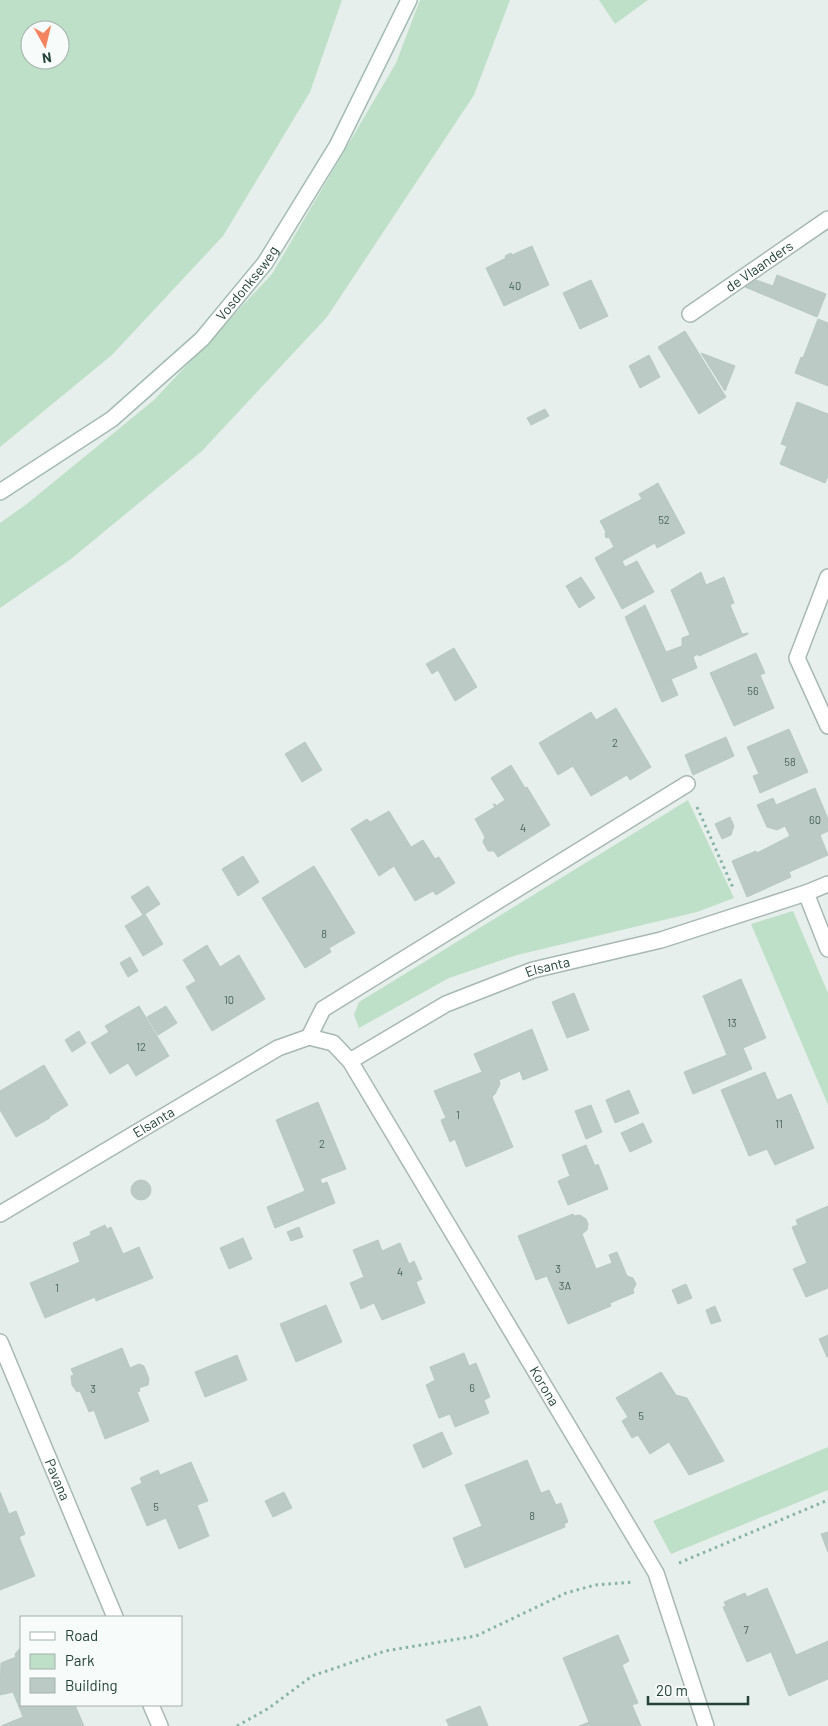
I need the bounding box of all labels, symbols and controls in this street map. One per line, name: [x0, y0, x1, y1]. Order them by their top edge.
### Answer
north arrow: [20, 20, 70, 70]
text: N: [41, 49, 53, 67]
street label: de Vlaanders: [722, 237, 796, 295]
street label: Vosdonkseweg: [212, 243, 281, 324]
house number: 40: [509, 279, 521, 292]
house number: 52: [658, 513, 670, 526]
house number: 56: [747, 684, 759, 697]
house number: 2: [612, 736, 618, 749]
house number: 58: [784, 755, 796, 768]
house number: 60: [809, 813, 821, 826]
house number: 4: [520, 821, 526, 834]
house number: 8: [321, 927, 327, 940]
street label: Elsanta: [522, 953, 571, 980]
house number: 10: [224, 993, 234, 1006]
house number: 13: [727, 1016, 737, 1029]
house number: 12: [136, 1040, 146, 1053]
street label: Elsanta: [130, 1103, 177, 1141]
house number: 1: [456, 1108, 460, 1121]
house number: 11: [775, 1117, 783, 1130]
house number: 2: [319, 1137, 325, 1150]
house number: 3: [555, 1262, 561, 1275]
house number: 4: [397, 1265, 403, 1278]
house number: 3A: [559, 1279, 571, 1292]
house number: 1: [55, 1281, 59, 1294]
street label: Korona: [526, 1363, 563, 1409]
house number: 6: [469, 1381, 475, 1394]
house number: 3: [90, 1382, 96, 1395]
house number: 5: [638, 1409, 644, 1422]
street label: Pavana: [42, 1456, 74, 1503]
house number: 5: [153, 1500, 159, 1513]
house number: 8: [529, 1509, 535, 1522]
legend: [20, 1616, 182, 1706]
house number: 7: [743, 1623, 749, 1636]
text: Road: [65, 1626, 98, 1644]
text: Park: [65, 1651, 95, 1669]
scale bar: [648, 1674, 748, 1706]
text: Building: [65, 1676, 118, 1694]
text: 20 m: [656, 1681, 688, 1699]

